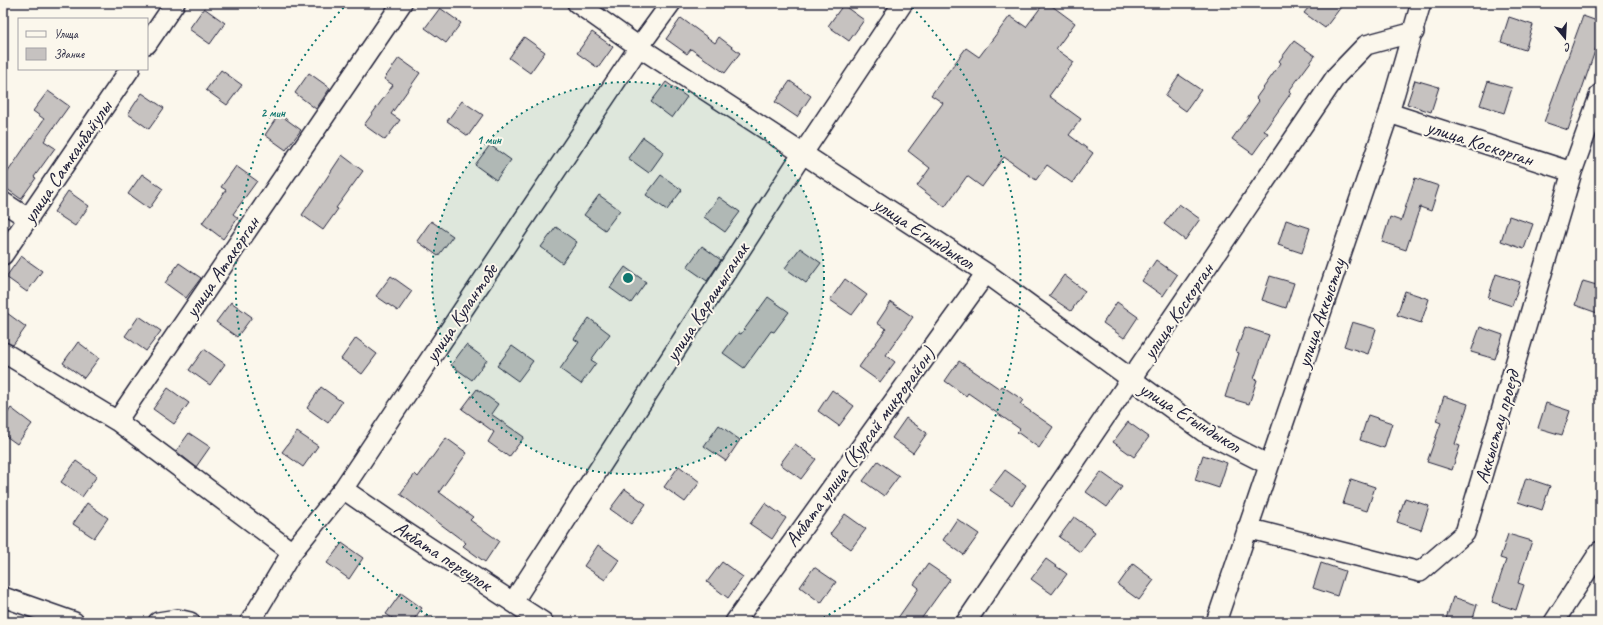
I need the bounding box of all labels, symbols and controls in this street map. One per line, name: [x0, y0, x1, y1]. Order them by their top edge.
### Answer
legend: [18, 18, 148, 70]
north arrow: [1545, 18, 1585, 58]
text: Улица: [54, 26, 79, 42]
text: С: [1562, 40, 1573, 55]
text: Здание: [54, 46, 85, 62]
street label: улица Сатканбайулы: [16, 95, 118, 229]
text: 2 мин: [261, 105, 286, 121]
street label: улица Коскорган: [1423, 114, 1538, 172]
text: 1 мин: [477, 132, 502, 148]
street label: улица Егындыкол: [868, 191, 981, 276]
street label: улица Атакорган: [178, 210, 266, 323]
street label: улица Карашыганак: [659, 236, 756, 367]
street label: улица Аккыстау: [1290, 254, 1352, 372]
street label: улица Коскорган: [1136, 257, 1220, 365]
street label: улица Кулантобе: [418, 258, 504, 368]
centre of rings: [621, 271, 635, 285]
street label: Акбата улица (Курсай микрорайон): [779, 341, 942, 552]
street label: Аккыстау проезд: [1469, 365, 1526, 486]
street label: улица Егындыкол: [1134, 375, 1247, 459]
street label: Акбата переулок: [389, 515, 498, 598]

